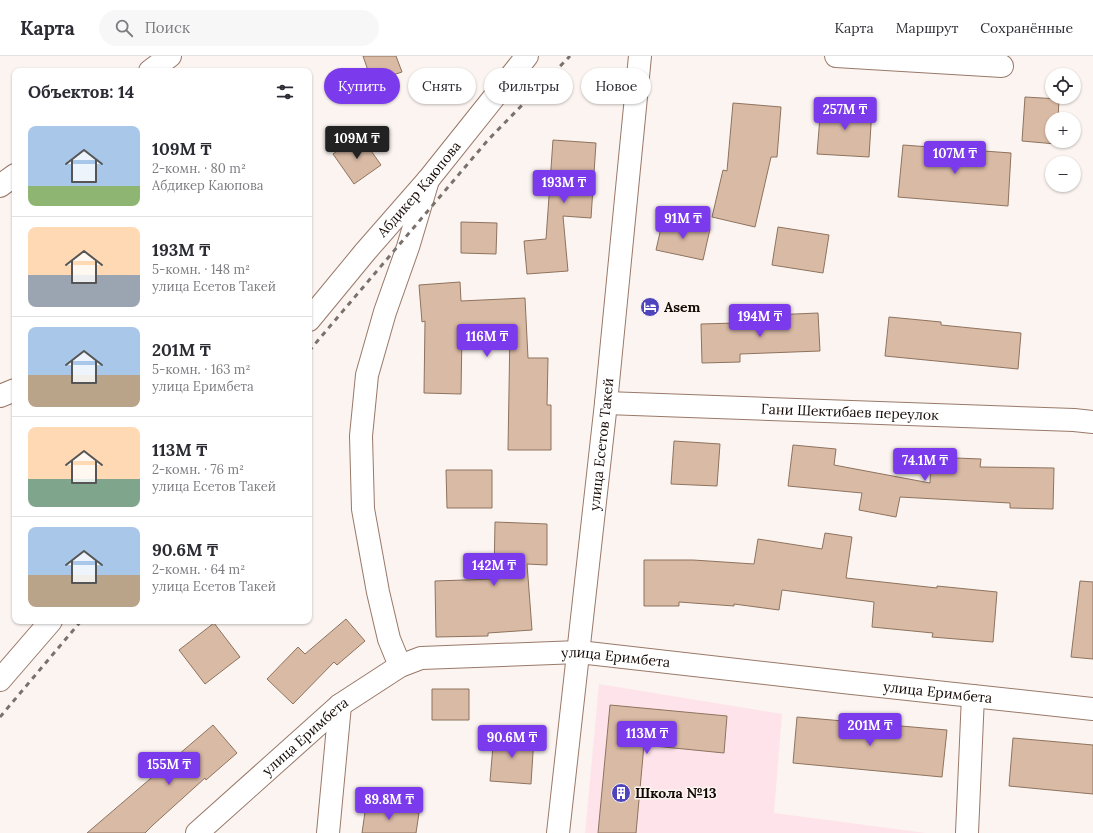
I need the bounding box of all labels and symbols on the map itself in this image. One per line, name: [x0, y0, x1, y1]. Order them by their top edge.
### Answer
pin: 257M ₸: [812, 97, 878, 131]
pin: 109M ₸: [324, 126, 390, 160]
street label: Абдикер Каюпова: [373, 137, 465, 241]
pin: 107M ₸: [922, 141, 988, 175]
pin: 193M ₸: [531, 170, 597, 204]
pin: 91M ₸: [655, 206, 711, 240]
hotel icon: Asem: [639, 296, 661, 318]
place label: Asem: [664, 298, 701, 316]
pin: 194M ₸: [727, 304, 793, 338]
pin: 116M ₸: [454, 324, 520, 358]
street label: улица Есетов Такей: [585, 377, 617, 512]
street label: Гани Шектибаев переулок: [761, 400, 939, 424]
pin: 74.1M ₸: [888, 448, 962, 482]
pin: 142M ₸: [461, 553, 527, 587]
street label: улица Еримбета: [561, 643, 671, 671]
street label: улица Еримбета: [882, 677, 993, 707]
street label: улица Еримбета: [258, 693, 352, 780]
pin: 201M ₸: [837, 713, 903, 747]
pin: 113M ₸: [614, 721, 680, 755]
pin: 90.6M ₸: [475, 725, 549, 759]
pin: 155M ₸: [136, 752, 202, 786]
building icon: Школа №13: [610, 782, 632, 804]
place label: Школа №13: [635, 784, 717, 802]
pin: 89.8M ₸: [352, 787, 426, 821]

